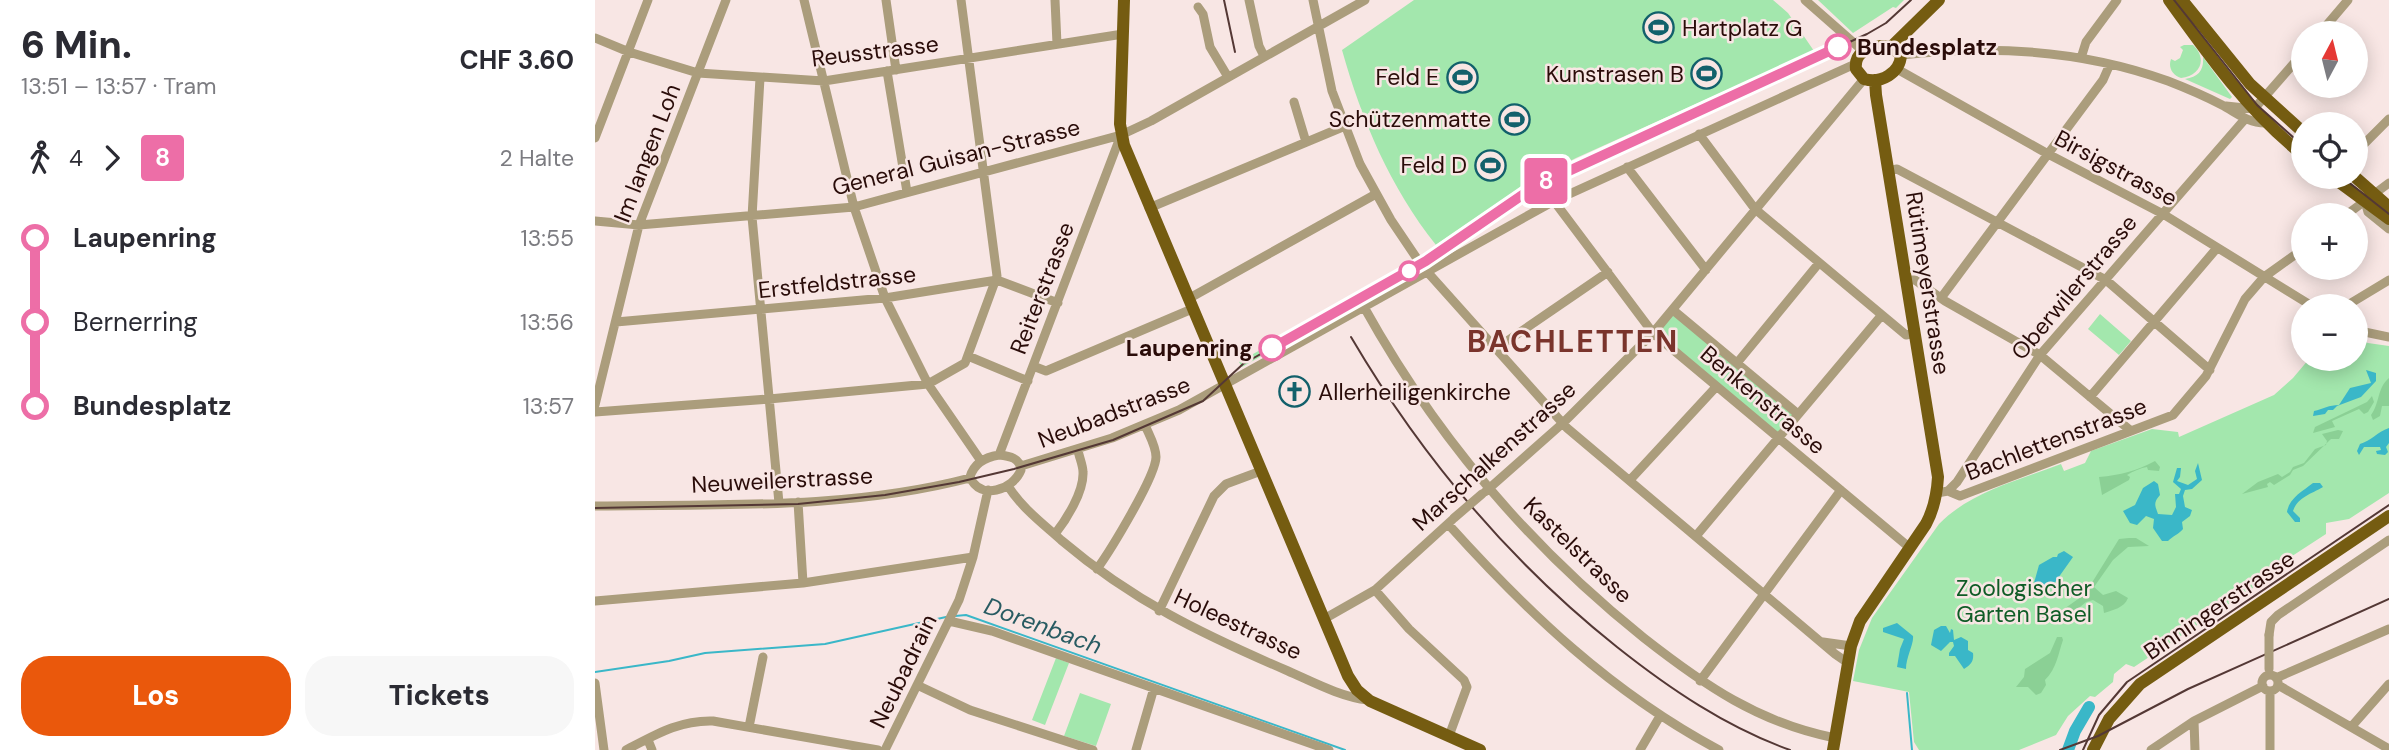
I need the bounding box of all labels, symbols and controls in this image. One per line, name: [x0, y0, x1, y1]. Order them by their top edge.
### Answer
sports icon: Hartplatz G: [1642, 11, 1676, 45]
place label: Hartplatz G: [1682, 13, 1803, 43]
text: 6 Min.: [21, 20, 132, 70]
north arrow: [2291, 21, 2368, 98]
map controls: [2291, 21, 2368, 371]
street label: Reusstrasse: [810, 28, 940, 74]
place label: Bundesplatz: [1857, 32, 1997, 62]
marker: Bundesplatz: [1825, 34, 1851, 60]
text: CHF 3.60: [459, 43, 574, 77]
sports icon: Kunstrasen B: [1690, 57, 1724, 91]
place label: Kunstrasen B: [1546, 59, 1684, 89]
sports icon: Feld E: [1445, 60, 1479, 94]
place label: Feld E: [1375, 62, 1439, 92]
text: 13:51 – 13:57 · Tram: [21, 71, 216, 101]
street label: Im langen Loh: [607, 79, 687, 227]
sports icon: Schützenmatte: [1497, 102, 1531, 136]
place label: Schützenmatte: [1329, 104, 1491, 134]
street label: General Guisan-Strasse: [829, 112, 1083, 202]
button: locate: [2291, 112, 2368, 189]
street label: Birsigstrasse: [2049, 123, 2183, 213]
icon: walk: [21, 139, 59, 177]
icon: forward: [93, 139, 131, 177]
text: 8: [155, 142, 170, 173]
text: 4: [69, 143, 83, 173]
text: 2 Halte: [500, 143, 574, 173]
sports icon: Feld D: [1473, 148, 1507, 182]
place label: Feld D: [1401, 150, 1467, 180]
line badge: 8: [1523, 158, 1569, 204]
text: 8: [1538, 165, 1554, 196]
street label: Rütimeyerstrasse: [1899, 189, 1957, 377]
button: +: [2291, 203, 2368, 280]
street label: Oberwilerstrasse: [2004, 208, 2144, 366]
street label: Reiterstrasse: [1003, 218, 1081, 358]
text: Laupenring: [73, 221, 217, 255]
text: 13:55: [521, 223, 574, 253]
street label: Erstfeldstrasse: [756, 259, 918, 305]
unlabelled marker: [1399, 261, 1419, 281]
button: −: [2291, 294, 2368, 371]
text: Bernerring: [73, 305, 198, 339]
text: 13:56: [520, 307, 574, 337]
district label: BACHLETTEN: [1467, 322, 1679, 361]
place label: Laupenring: [1126, 333, 1253, 363]
marker: Laupenring: [1259, 335, 1285, 361]
street label: Benkenstrasse: [1694, 339, 1832, 461]
street label: Neubadstrasse: [1034, 369, 1194, 455]
church icon: Allerheiligenkirche: [1278, 375, 1312, 409]
street label: Marschalkenstrasse: [1406, 375, 1582, 537]
place label: Allerheiligenkirche: [1318, 377, 1511, 407]
text: Bundesplatz: [73, 389, 231, 423]
text: 13:57: [523, 391, 574, 421]
street label: Bachlettenstrasse: [1961, 391, 2151, 487]
street label: Neuweilerstrasse: [690, 460, 874, 500]
street label: Kastelstrasse: [1517, 490, 1639, 610]
street label: Binningerstrasse: [2138, 543, 2300, 667]
park label: Zoologischer Garten Basel: [1956, 573, 2092, 629]
street label: Holeestrasse: [1169, 581, 1307, 667]
water label: Dorenbach: [980, 590, 1106, 661]
street label: Neubadrain: [863, 609, 943, 733]
button: Los: [21, 656, 291, 736]
button: Tickets: [305, 656, 574, 736]

